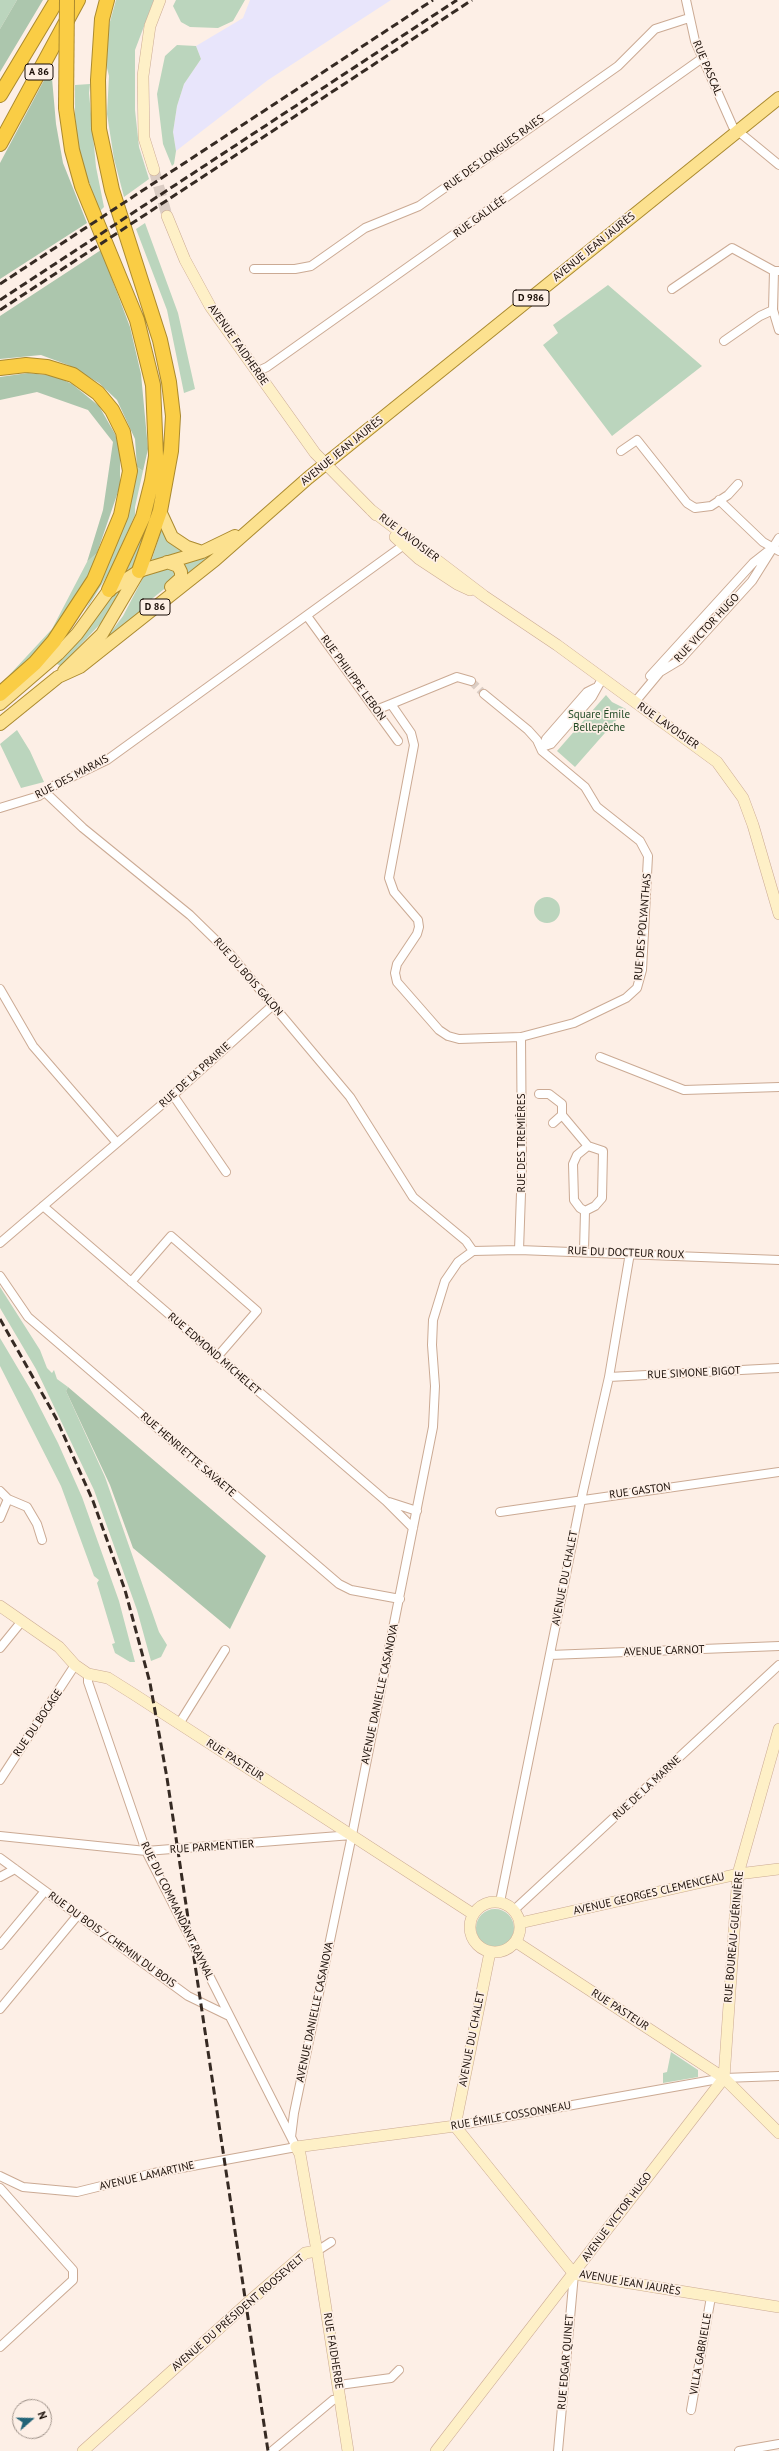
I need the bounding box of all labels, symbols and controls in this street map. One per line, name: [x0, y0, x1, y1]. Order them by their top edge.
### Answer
street label: RUE PASCAL: [690, 39, 724, 97]
road number: A 86: [25, 64, 53, 80]
street label: RUE DES LONGUES RAIES: [441, 112, 547, 194]
street label: RUE GALILÉE: [451, 193, 509, 241]
street label: AVENUE JEAN JAURÈS: [550, 210, 638, 284]
road number: D 986: [513, 290, 549, 306]
street label: AVENUE FAIDHERBE: [205, 302, 271, 388]
street label: AVENUE JEAN JAURÈS: [298, 414, 386, 488]
street label: RUE LAVOISIER: [376, 511, 442, 565]
street label: RUE VICTOR HUGO: [672, 591, 742, 665]
road number: D 86: [140, 599, 170, 615]
street label: RUE PHILIPPE LEBON: [318, 633, 388, 723]
street label: RUE LAVOISIER: [635, 700, 701, 752]
park label: Square Émile Bellepêche: [568, 708, 630, 734]
street label: RUE DES MARAIS: [33, 752, 111, 802]
street label: RUE DES POLYANTHAS: [632, 873, 654, 981]
street label: RUE DU BOIS GALON: [211, 935, 285, 1019]
street label: RUE DE LA PRAIRIE: [157, 1040, 233, 1110]
street label: RUE DES TREMIÈRES: [515, 1093, 529, 1193]
street label: RUE DU DOCTEUR ROUX: [567, 1244, 685, 1262]
street label: RUE EDMOND MICHELET: [165, 1310, 263, 1398]
street label: RUE SIMONE BIGOT: [647, 1364, 741, 1382]
street label: RUE HENRIETTE SAVAETE: [138, 1410, 238, 1500]
street label: RUE GASTON: [608, 1480, 672, 1502]
street label: AVENUE DU CHALET: [549, 1529, 581, 1627]
street label: AVENUE DANIELLE CASANOVA: [359, 1623, 401, 1765]
street label: AVENUE CARNOT: [623, 1643, 705, 1659]
street label: RUE DU BOCAGE: [11, 1687, 65, 1759]
street label: RUE PASTEUR: [204, 1736, 266, 1784]
street label: RUE DE LA MARNE: [610, 1753, 684, 1823]
street label: RUE PARMENTIER: [169, 1837, 255, 1857]
street label: RUE DU COMMANDANT RAYNAL: [138, 1840, 216, 1982]
street label: AVENUE GEORGES CLEMENCEAU: [572, 1870, 726, 1918]
street label: RUE BOUREAU-GUÉRINIÈRE: [722, 1871, 746, 2003]
street label: RUE DU BOIS / CHEMIN DU BOIS: [46, 1889, 178, 1991]
street label: AVENUE DANIELLE CASANOVA: [294, 1941, 336, 2083]
street label: RUE PASTEUR: [589, 1986, 651, 2034]
street label: AVENUE DU CHALET: [456, 1990, 488, 2088]
street label: RUE ÉMILE COSSONNEAU: [450, 2099, 572, 2133]
street label: AVENUE LAMARTINE: [98, 2159, 196, 2193]
street label: AVENUE VICTOR HUGO: [579, 2170, 655, 2264]
street label: AVENUE DU PRÉSIDENT ROOSEVELT: [169, 2252, 307, 2374]
street label: AVENUE JEAN JAURÈS: [578, 2268, 682, 2298]
street label: RUE FAIDHERBE: [320, 2312, 346, 2390]
street label: VILLA GABRIELLE: [687, 2312, 715, 2396]
street label: RUE EDGAR QUINET: [555, 2314, 577, 2410]
north arrow: [12, 2399, 52, 2439]
text: N: [35, 2409, 50, 2421]

